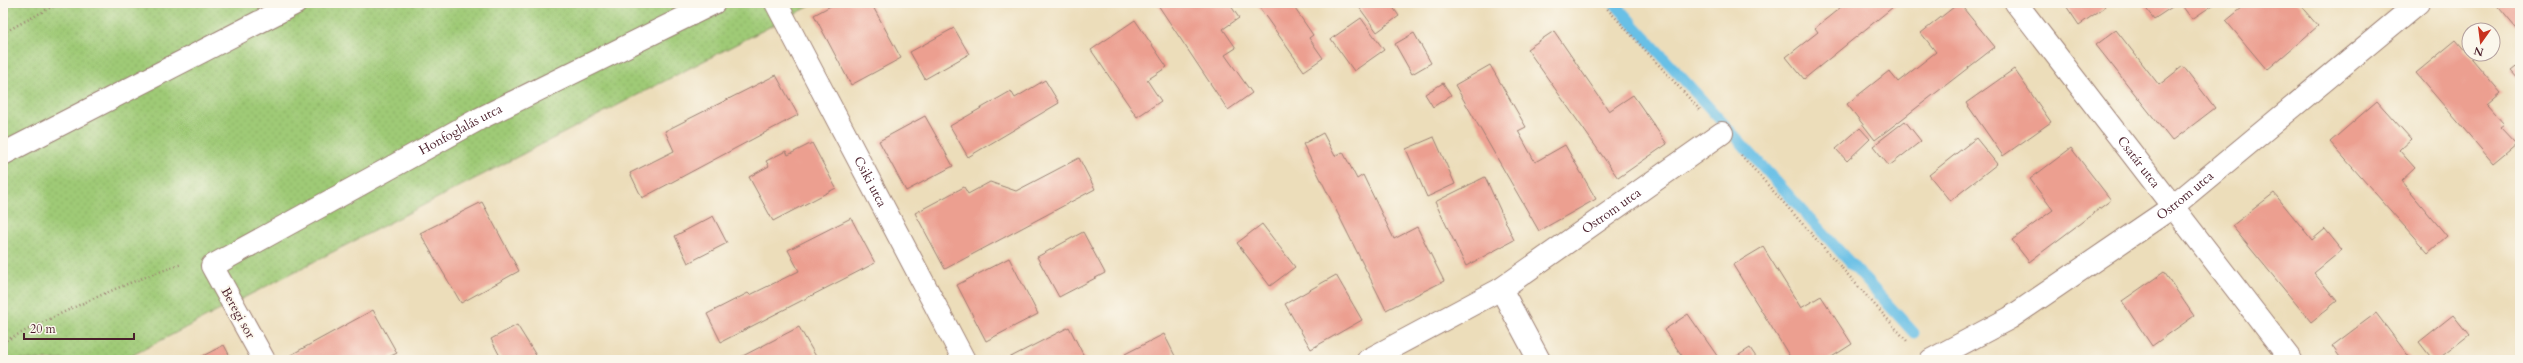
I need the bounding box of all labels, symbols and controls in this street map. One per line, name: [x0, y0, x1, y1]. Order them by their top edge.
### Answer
north arrow: [2461, 22, 2501, 62]
text: N: [2472, 43, 2485, 60]
street label: Honfoglalás utca: [416, 100, 506, 159]
street label: Csatár utca: [2113, 133, 2165, 192]
street label: Csiki utca: [849, 153, 891, 211]
street label: Ostrom utca: [2153, 167, 2218, 224]
street label: Ostrom utca: [1578, 184, 1645, 238]
street label: Beregi sor: [217, 284, 260, 342]
scale bar: [24, 315, 134, 341]
text: 20 m: [30, 321, 57, 337]

